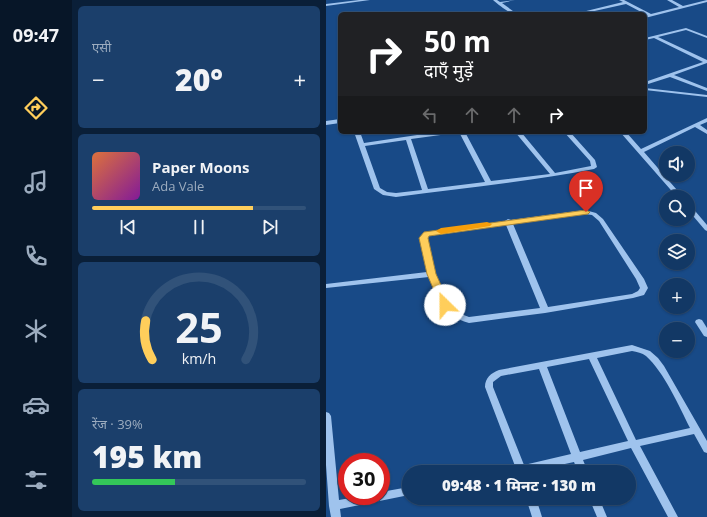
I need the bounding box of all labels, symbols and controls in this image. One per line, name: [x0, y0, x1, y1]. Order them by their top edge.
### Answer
text: 50 m: [424, 22, 491, 60]
text: 09:47: [13, 23, 59, 47]
icon: right: [358, 28, 410, 80]
text: एसी: [92, 38, 111, 56]
text: दाएँ मुड़ें: [424, 58, 473, 82]
text: 20°: [175, 59, 223, 100]
text: −: [92, 64, 105, 94]
text: +: [293, 64, 306, 94]
icon: directions: [22, 94, 50, 122]
icon: left: [419, 104, 441, 126]
icon: ahead: [461, 104, 483, 126]
icon: ahead: [503, 104, 525, 126]
icon: right: [545, 104, 567, 126]
map controls: [659, 146, 695, 358]
button: sound: [659, 146, 695, 182]
text: Paper Moons: [152, 157, 250, 177]
icon: music: [22, 168, 50, 196]
pin: [569, 171, 603, 212]
text: Ada Vale: [152, 177, 204, 195]
icon: arrive: [575, 177, 597, 199]
button: search: [659, 190, 695, 226]
icon: previous: [117, 216, 139, 238]
icon: pause: [188, 216, 210, 238]
icon: next: [259, 216, 281, 238]
button: layers: [659, 234, 695, 270]
icon: phone: [22, 242, 50, 270]
button: +: [659, 278, 695, 314]
position arrow: [424, 284, 466, 326]
text: 25: [175, 299, 223, 355]
icon: climate: [22, 317, 50, 345]
button: −: [659, 322, 695, 358]
text: km/h: [182, 349, 216, 368]
icon: car: [22, 391, 50, 419]
text: रेंज · 39%: [92, 415, 143, 433]
text: 195 km: [92, 436, 202, 477]
speed limit sign: 30: [338, 453, 390, 505]
icon: filters: [22, 466, 50, 494]
text: 09:48 · 1 मिनट · 130 m: [442, 475, 596, 495]

